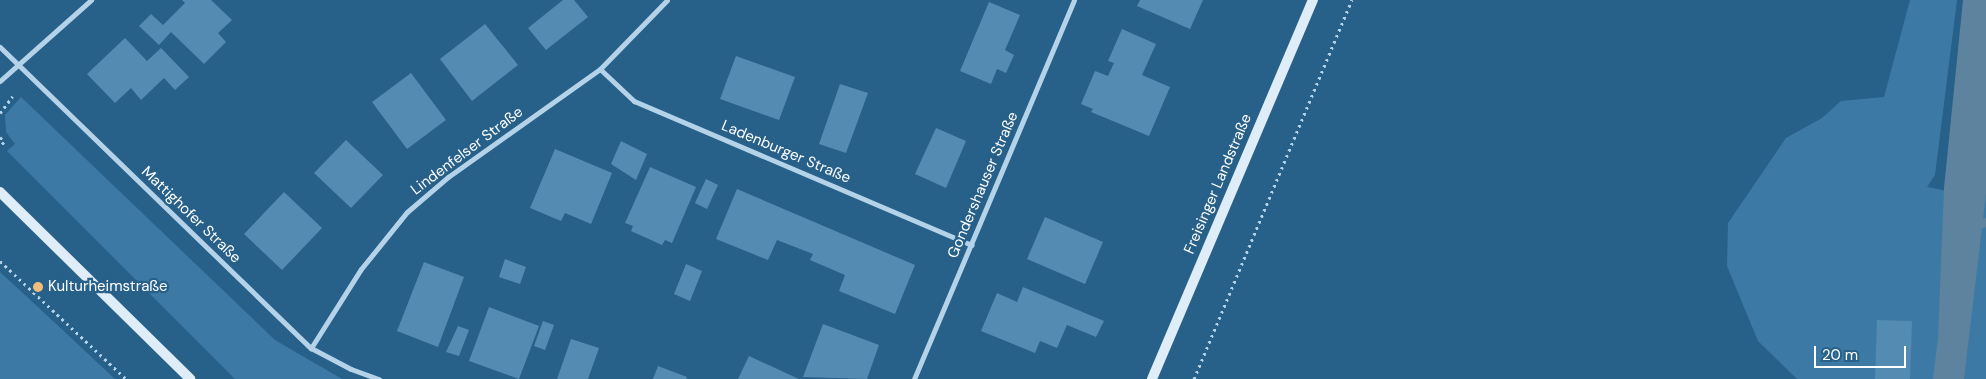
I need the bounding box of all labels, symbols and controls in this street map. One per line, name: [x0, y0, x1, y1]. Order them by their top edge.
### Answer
street label: Lindenfelser Straße: [408, 103, 526, 199]
street label: Gondershauser Straße: [944, 109, 1022, 261]
street label: Freisinger Landstraße: [1180, 111, 1256, 257]
street label: Ladenburger Straße: [719, 117, 853, 187]
street label: Mattighofer Straße: [138, 163, 244, 267]
place label: Kulturheimstraße: [48, 278, 168, 296]
marker: Kulturheimstraße: [32, 281, 44, 293]
scale bar: [1816, 336, 1908, 368]
text: 20 m: [1822, 345, 1858, 365]

